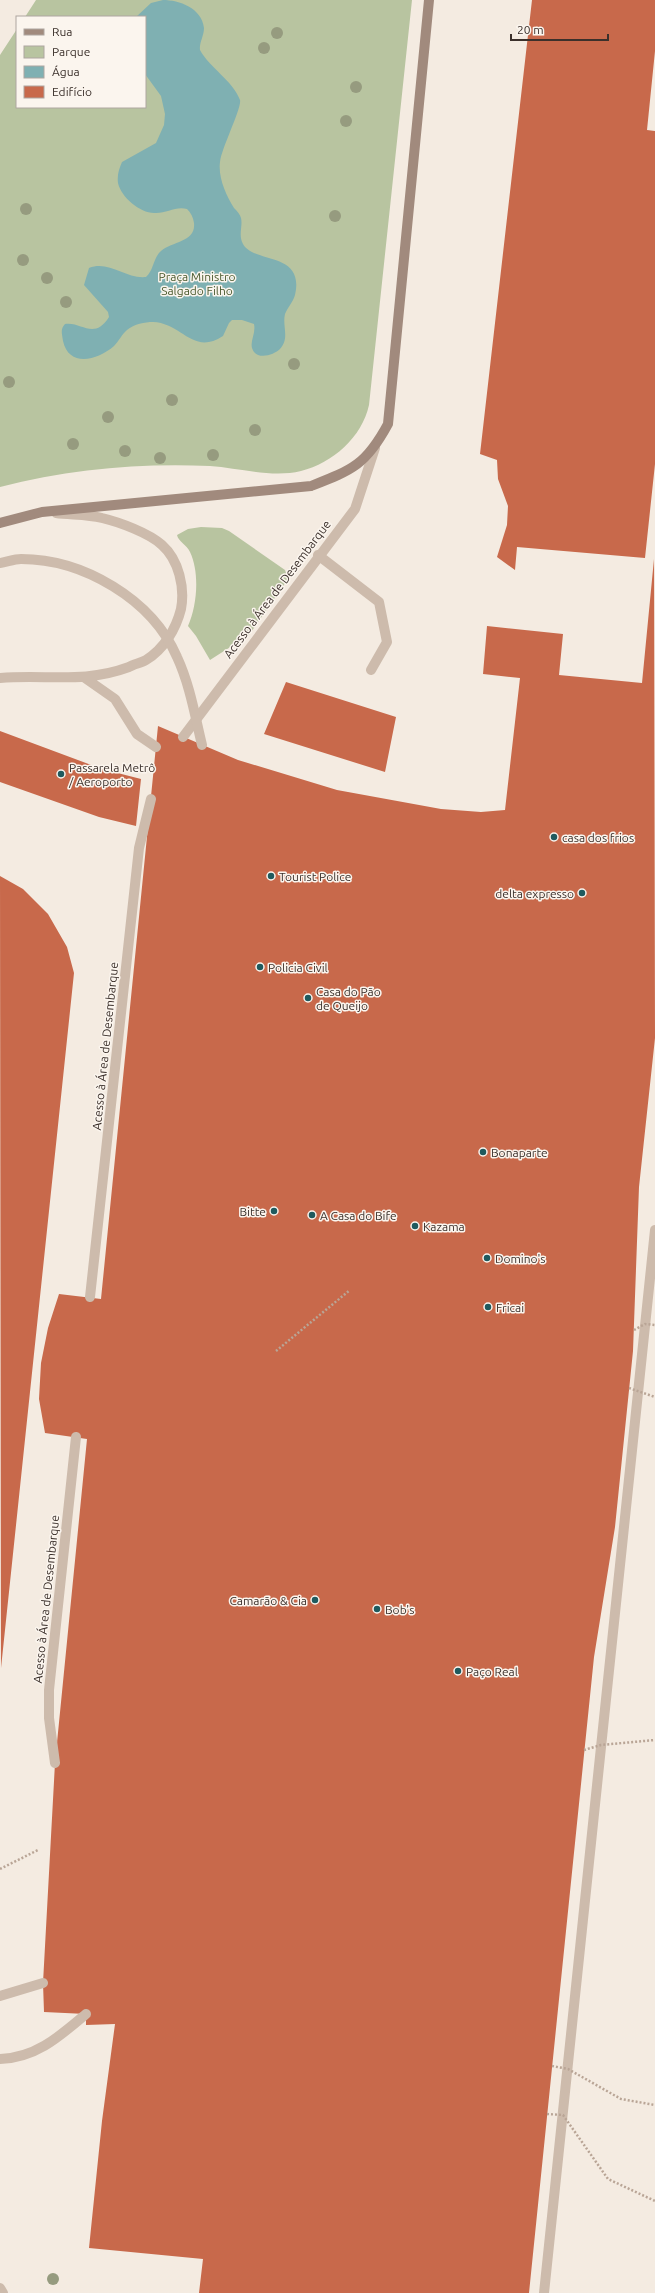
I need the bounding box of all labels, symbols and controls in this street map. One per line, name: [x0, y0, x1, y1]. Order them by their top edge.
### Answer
legend: [16, 16, 146, 108]
scale bar: [511, 16, 608, 42]
text: 20 m: [517, 23, 544, 36]
text: Rua: [52, 25, 73, 38]
text: Parque: [52, 45, 90, 58]
text: Água: [52, 65, 80, 78]
text: Edifício: [52, 85, 92, 98]
park label: Praça Ministro Salgado Filho: [159, 270, 235, 297]
street label: Acesso à Área de Desembarque: [221, 518, 333, 660]
place label: Passarela Metrô / Aeroporto: [68, 761, 155, 788]
marker: Passarela Metrô / Aeroporto: [56, 769, 66, 779]
place label: casa dos frios: [562, 831, 634, 844]
marker: casa dos frios: [549, 832, 559, 842]
place label: Tourist Police: [279, 870, 351, 883]
marker: Tourist Police: [266, 871, 276, 881]
place label: delta expresso: [495, 887, 574, 900]
marker: delta expresso: [577, 888, 587, 898]
street label: Acesso à Área de Desembarque: [90, 961, 120, 1131]
place label: Policia Civil: [268, 961, 328, 974]
marker: Policia Civil: [255, 962, 265, 972]
place label: Casa do Pão de Queijo: [316, 985, 381, 1012]
marker: Casa do Pão de Queijo: [303, 993, 313, 1003]
place label: Bonaparte: [491, 1146, 548, 1159]
marker: Bonaparte: [478, 1147, 488, 1157]
place label: Bitte: [239, 1205, 266, 1218]
marker: Bitte: [269, 1206, 279, 1216]
place label: A Casa do Bife: [320, 1209, 397, 1222]
marker: A Casa do Bife: [307, 1210, 317, 1220]
place label: Kazama: [423, 1220, 465, 1233]
marker: Kazama: [410, 1221, 420, 1231]
place label: Domino's: [495, 1252, 545, 1265]
marker: Domino's: [482, 1253, 492, 1263]
place label: Fricai: [496, 1301, 524, 1314]
marker: Fricai: [483, 1302, 493, 1312]
street label: Acesso à Área de Desembarque: [31, 1514, 61, 1684]
place label: Camarão & Cia: [229, 1594, 307, 1607]
marker: Camarão & Cia: [310, 1595, 320, 1605]
place label: Bob's: [385, 1603, 414, 1616]
marker: Bob's: [372, 1604, 382, 1614]
place label: Paço Real: [466, 1665, 518, 1678]
marker: Paço Real: [453, 1666, 463, 1676]

